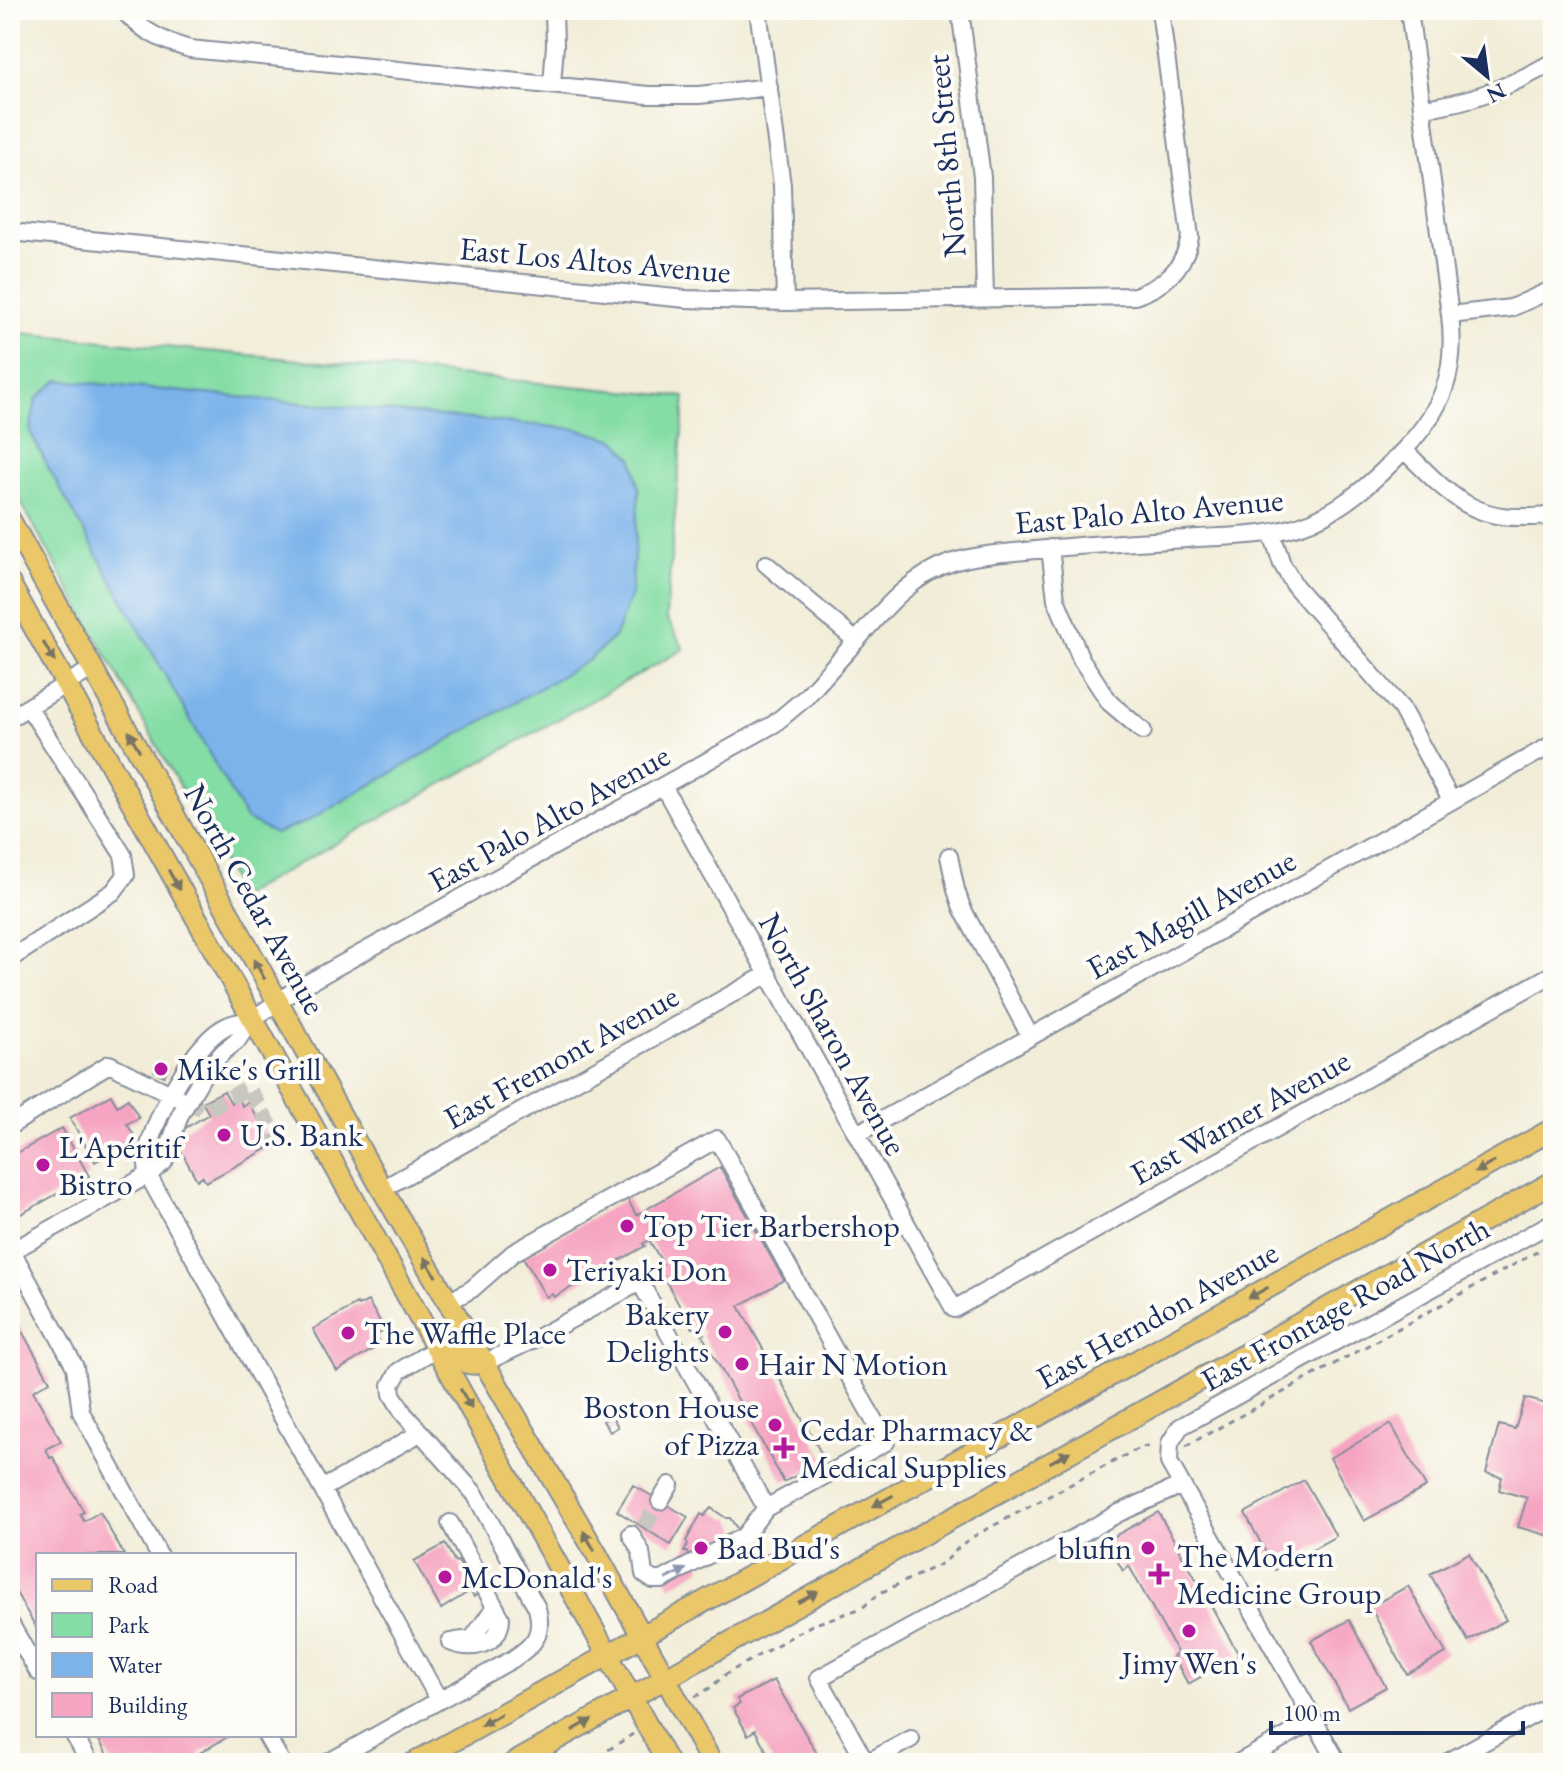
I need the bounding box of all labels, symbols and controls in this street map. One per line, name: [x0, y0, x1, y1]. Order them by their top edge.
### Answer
north arrow: [1447, 36, 1527, 116]
street label: North 8th Street: [916, 53, 976, 259]
text: N: [1481, 76, 1511, 110]
street label: East Los Altos Avenue: [458, 227, 732, 293]
street label: East Palo Alto Avenue: [1013, 478, 1285, 544]
one-way arrow: [42, 641, 56, 663]
one-way arrow: [127, 730, 141, 752]
street label: East Palo Alto Avenue: [421, 734, 677, 902]
street label: North Cedar Avenue: [174, 776, 336, 1022]
street label: East Magill Avenue: [1079, 839, 1303, 989]
one-way arrow: [167, 868, 181, 891]
street label: North Sharon Avenue: [749, 905, 917, 1163]
one-way arrow: [253, 957, 266, 980]
street label: East Fremont Avenue: [436, 975, 686, 1139]
street label: East Warner Avenue: [1123, 1039, 1357, 1195]
place label: Mike's Grill: [177, 1048, 322, 1090]
marker: Mike's Grill: [152, 1060, 170, 1078]
place label: U.S. Bank: [240, 1114, 364, 1156]
place label: L'Apéritif Bistro: [59, 1126, 186, 1205]
marker: U.S. Bank: [215, 1126, 233, 1144]
marker: L'Apéritif Bistro: [34, 1156, 52, 1174]
one-way arrow: [1474, 1160, 1496, 1174]
place label: Top Tier Barbershop: [643, 1205, 900, 1247]
street label: East Frontage Road North: [1193, 1207, 1497, 1401]
marker: Top Tier Barbershop: [618, 1217, 636, 1235]
street label: East Herndon Avenue: [1029, 1231, 1285, 1399]
place label: Teriyaki Don: [566, 1249, 728, 1291]
one-way arrow: [423, 1256, 437, 1278]
marker: Teriyaki Don: [541, 1261, 559, 1279]
one-way arrow: [1246, 1287, 1269, 1300]
place label: Bakery Delights: [606, 1293, 710, 1372]
place label: The Waffle Place: [364, 1312, 566, 1354]
marker: Bakery Delights: [716, 1323, 734, 1341]
marker: The Waffle Place: [339, 1324, 357, 1342]
place label: Hair N Motion: [758, 1343, 948, 1385]
marker: Hair N Motion: [733, 1355, 751, 1373]
place label: Boston House of Pizza: [583, 1386, 759, 1465]
one-way arrow: [459, 1388, 473, 1410]
place label: Cedar Pharmacy & Medical Supplies: [800, 1409, 1033, 1488]
marker: Boston House of Pizza: [766, 1416, 784, 1434]
marker: Cedar Pharmacy & Medical Supplies: [775, 1439, 793, 1457]
one-way arrow: [1049, 1450, 1071, 1464]
one-way arrow: [872, 1494, 895, 1508]
place label: Bad Bud's: [717, 1527, 840, 1569]
place label: blufin: [1058, 1527, 1132, 1569]
one-way arrow: [582, 1529, 596, 1552]
place label: The Modern Medicine Group: [1177, 1535, 1381, 1614]
marker: Bad Bud's: [692, 1539, 710, 1557]
marker: blufin: [1139, 1539, 1157, 1557]
legend: [36, 1553, 296, 1737]
place label: McDonald's: [461, 1556, 612, 1598]
marker: The Modern Medicine Group: [1148, 1563, 1170, 1585]
one-way arrow: [664, 1567, 687, 1580]
marker: McDonald's: [436, 1568, 454, 1586]
text: Road: [108, 1569, 159, 1600]
one-way arrow: [797, 1590, 819, 1604]
text: Park: [108, 1609, 150, 1640]
marker: Jimy Wen's: [1180, 1622, 1198, 1640]
place label: Jimy Wen's: [1119, 1642, 1256, 1684]
text: Water: [108, 1649, 162, 1680]
scale bar: [1271, 1685, 1523, 1735]
text: Building: [108, 1689, 188, 1720]
text: 100 m: [1283, 1697, 1341, 1728]
one-way arrow: [480, 1713, 502, 1727]
one-way arrow: [571, 1718, 593, 1732]

